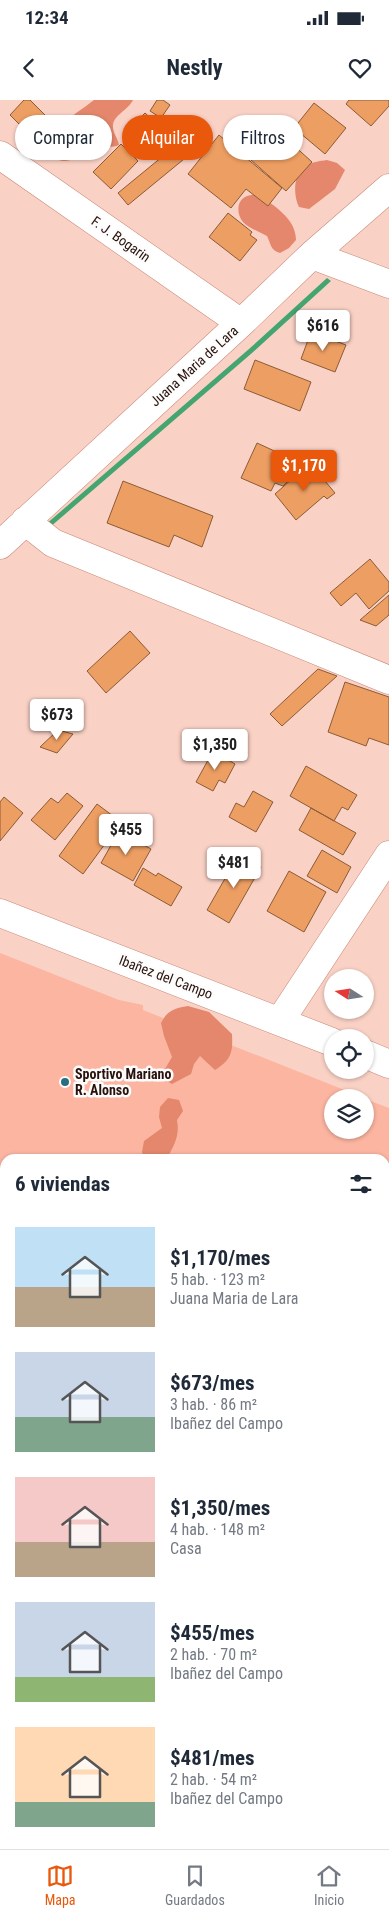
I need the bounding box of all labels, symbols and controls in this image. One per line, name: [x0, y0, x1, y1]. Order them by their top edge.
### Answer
text: 12:34: [25, 6, 69, 29]
icon: back: [15, 54, 43, 82]
icon: heart: [346, 54, 374, 82]
text: Nestly: [166, 55, 223, 80]
chip: Comprar: [15, 115, 112, 160]
chip: Alquilar: [122, 115, 213, 160]
chip: Filtros: [223, 115, 303, 160]
street label: F. J. Bogarin: [88, 213, 154, 265]
pin: $616: [293, 310, 353, 352]
text: $616: [307, 316, 339, 335]
street label: Juana Maria de Lara: [147, 322, 241, 410]
pin: $1,170: [263, 450, 345, 492]
text: $1,170: [282, 456, 326, 475]
pin: $673: [27, 698, 87, 741]
text: $673: [41, 705, 73, 724]
pin: $1,350: [174, 728, 256, 771]
text: $1,350: [193, 735, 237, 754]
pin: $455: [96, 814, 156, 856]
text: $455: [110, 820, 142, 839]
pin: $481: [204, 846, 264, 889]
text: $481: [218, 853, 250, 872]
street label: Ibañez del Campo: [117, 952, 215, 1002]
north arrow: [324, 969, 374, 1019]
map controls: [324, 969, 374, 1139]
button: locate: [324, 1029, 374, 1079]
place label: Sportivo Mariano R. Alonso: [75, 1066, 171, 1098]
marker: Sportivo Mariano R. Alonso: [59, 1076, 71, 1088]
button: layers: [324, 1089, 374, 1139]
icon: filters: [347, 1170, 375, 1198]
text: 6 viviendas: [15, 1172, 110, 1196]
text: $1,170/mes: [170, 1246, 270, 1270]
icon: home: [55, 1247, 115, 1307]
text: 5 hab. · 123 m²: [170, 1270, 265, 1289]
text: Juana Maria de Lara: [170, 1289, 298, 1308]
text: $673/mes: [170, 1371, 255, 1395]
icon: home: [55, 1372, 115, 1432]
text: 3 hab. · 86 m²: [170, 1395, 257, 1414]
text: Ibañez del Campo: [170, 1414, 283, 1433]
text: $1,350/mes: [170, 1496, 270, 1520]
icon: home: [55, 1497, 115, 1557]
text: 4 hab. · 148 m²: [170, 1520, 265, 1539]
text: Casa: [170, 1539, 202, 1558]
text: $455/mes: [170, 1621, 255, 1645]
icon: home: [55, 1622, 115, 1682]
text: 2 hab. · 70 m²: [170, 1645, 257, 1664]
text: Ibañez del Campo: [170, 1664, 283, 1683]
text: $481/mes: [170, 1746, 255, 1770]
icon: home: [55, 1747, 115, 1807]
text: 2 hab. · 54 m²: [170, 1770, 257, 1789]
text: Ibañez del Campo: [170, 1789, 283, 1808]
tab: Mapa: [45, 1862, 76, 1908]
tab: Guardados: [165, 1862, 225, 1908]
tab: Inicio: [314, 1862, 344, 1908]

